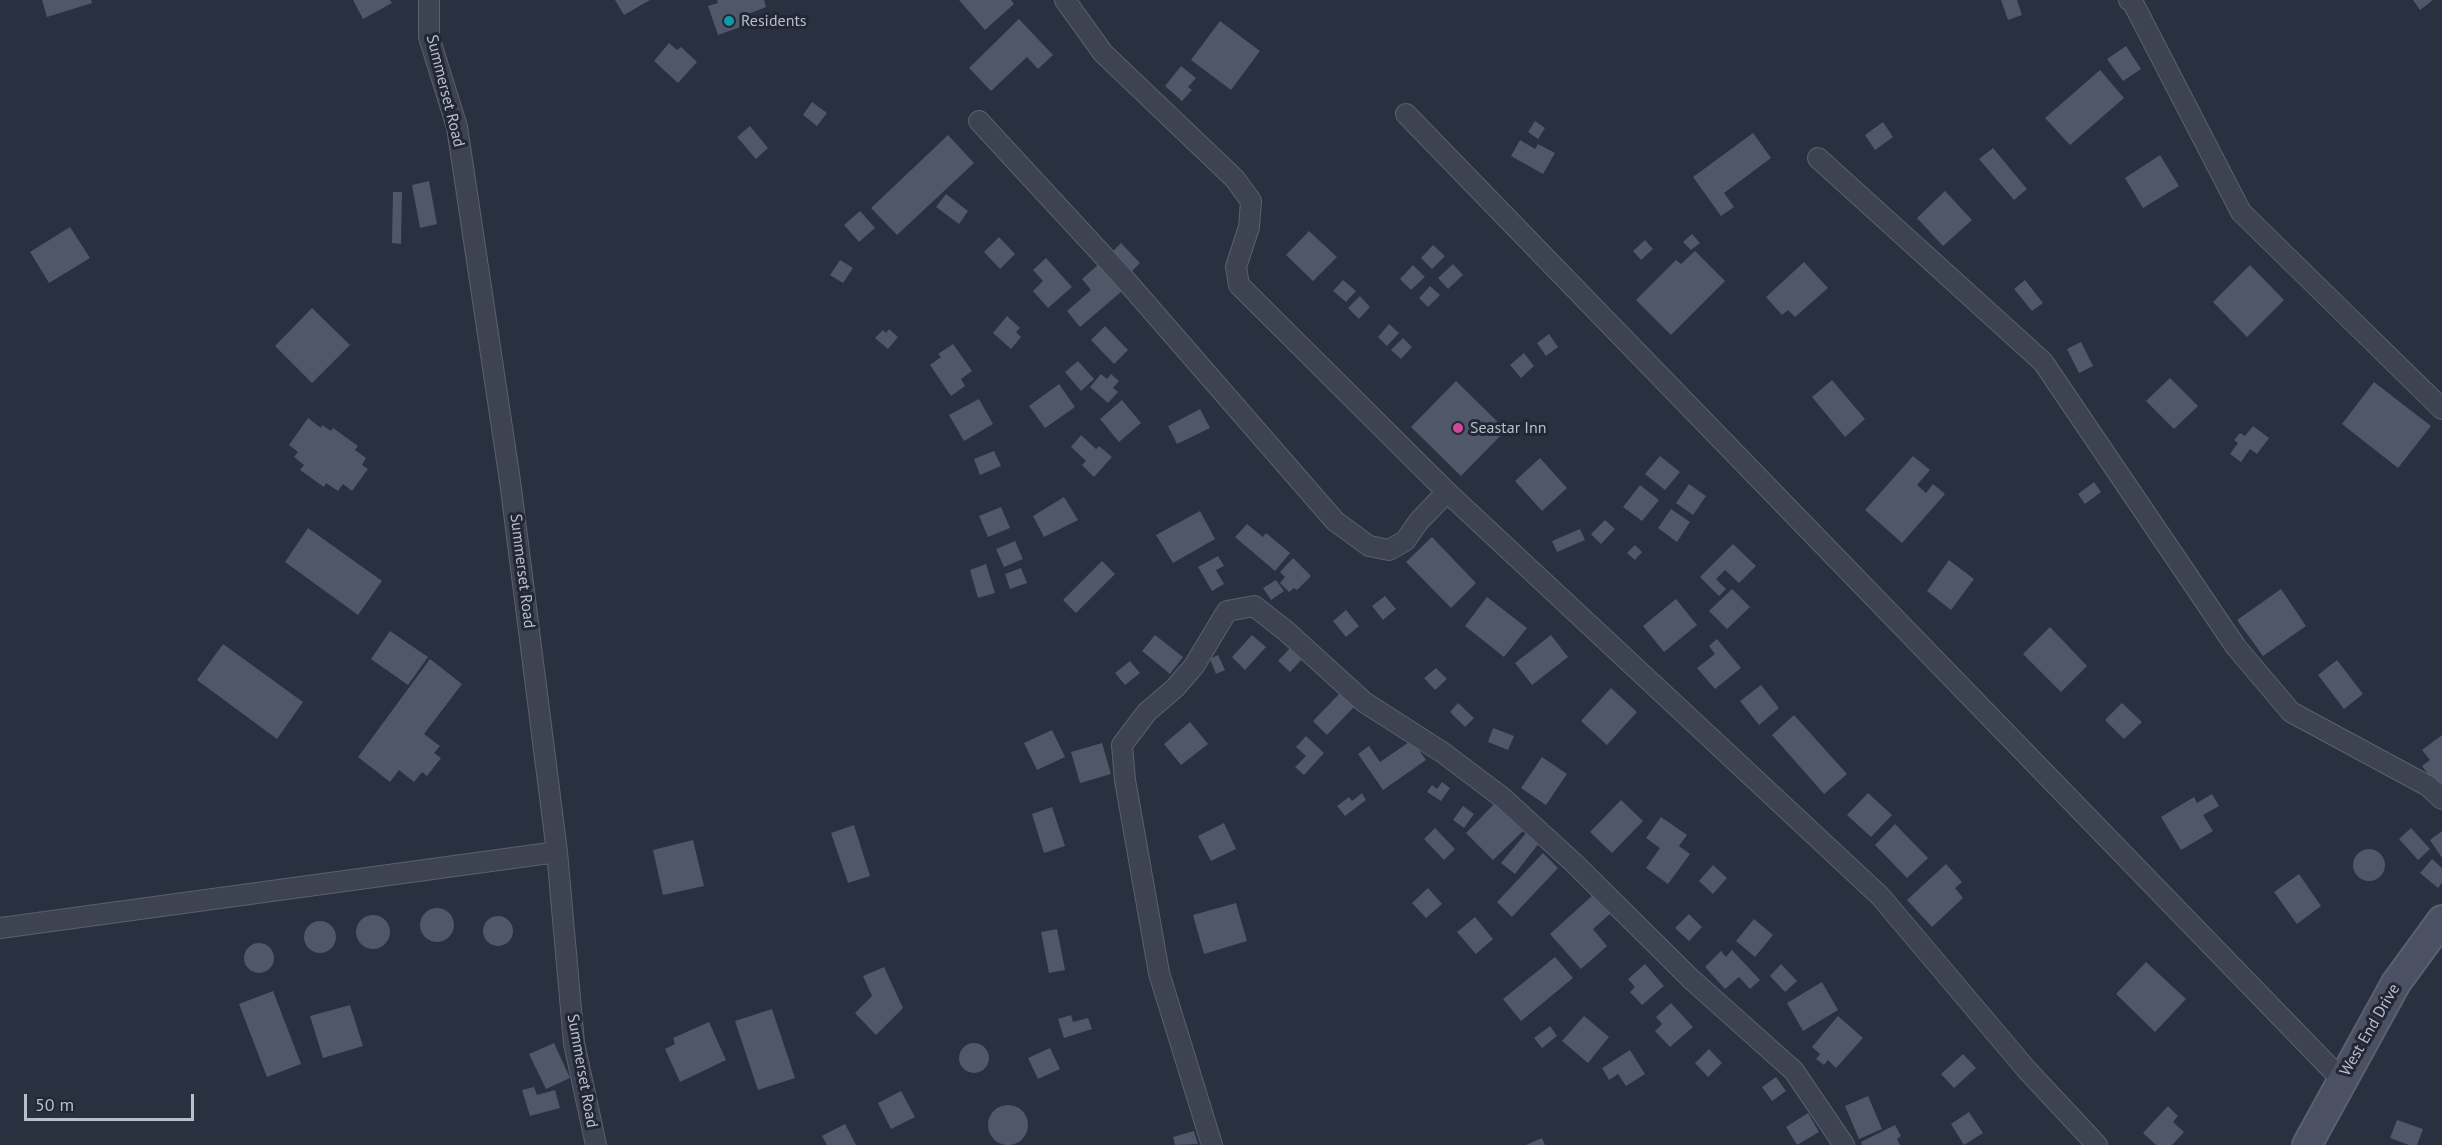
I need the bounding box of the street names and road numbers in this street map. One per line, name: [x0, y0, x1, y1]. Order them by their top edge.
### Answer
street label: Summerset Road: [422, 33, 468, 149]
street label: Summerset Road: [505, 513, 539, 629]
street label: West End Drive: [2336, 981, 2404, 1079]
street label: Summerset Road: [563, 1013, 601, 1129]

